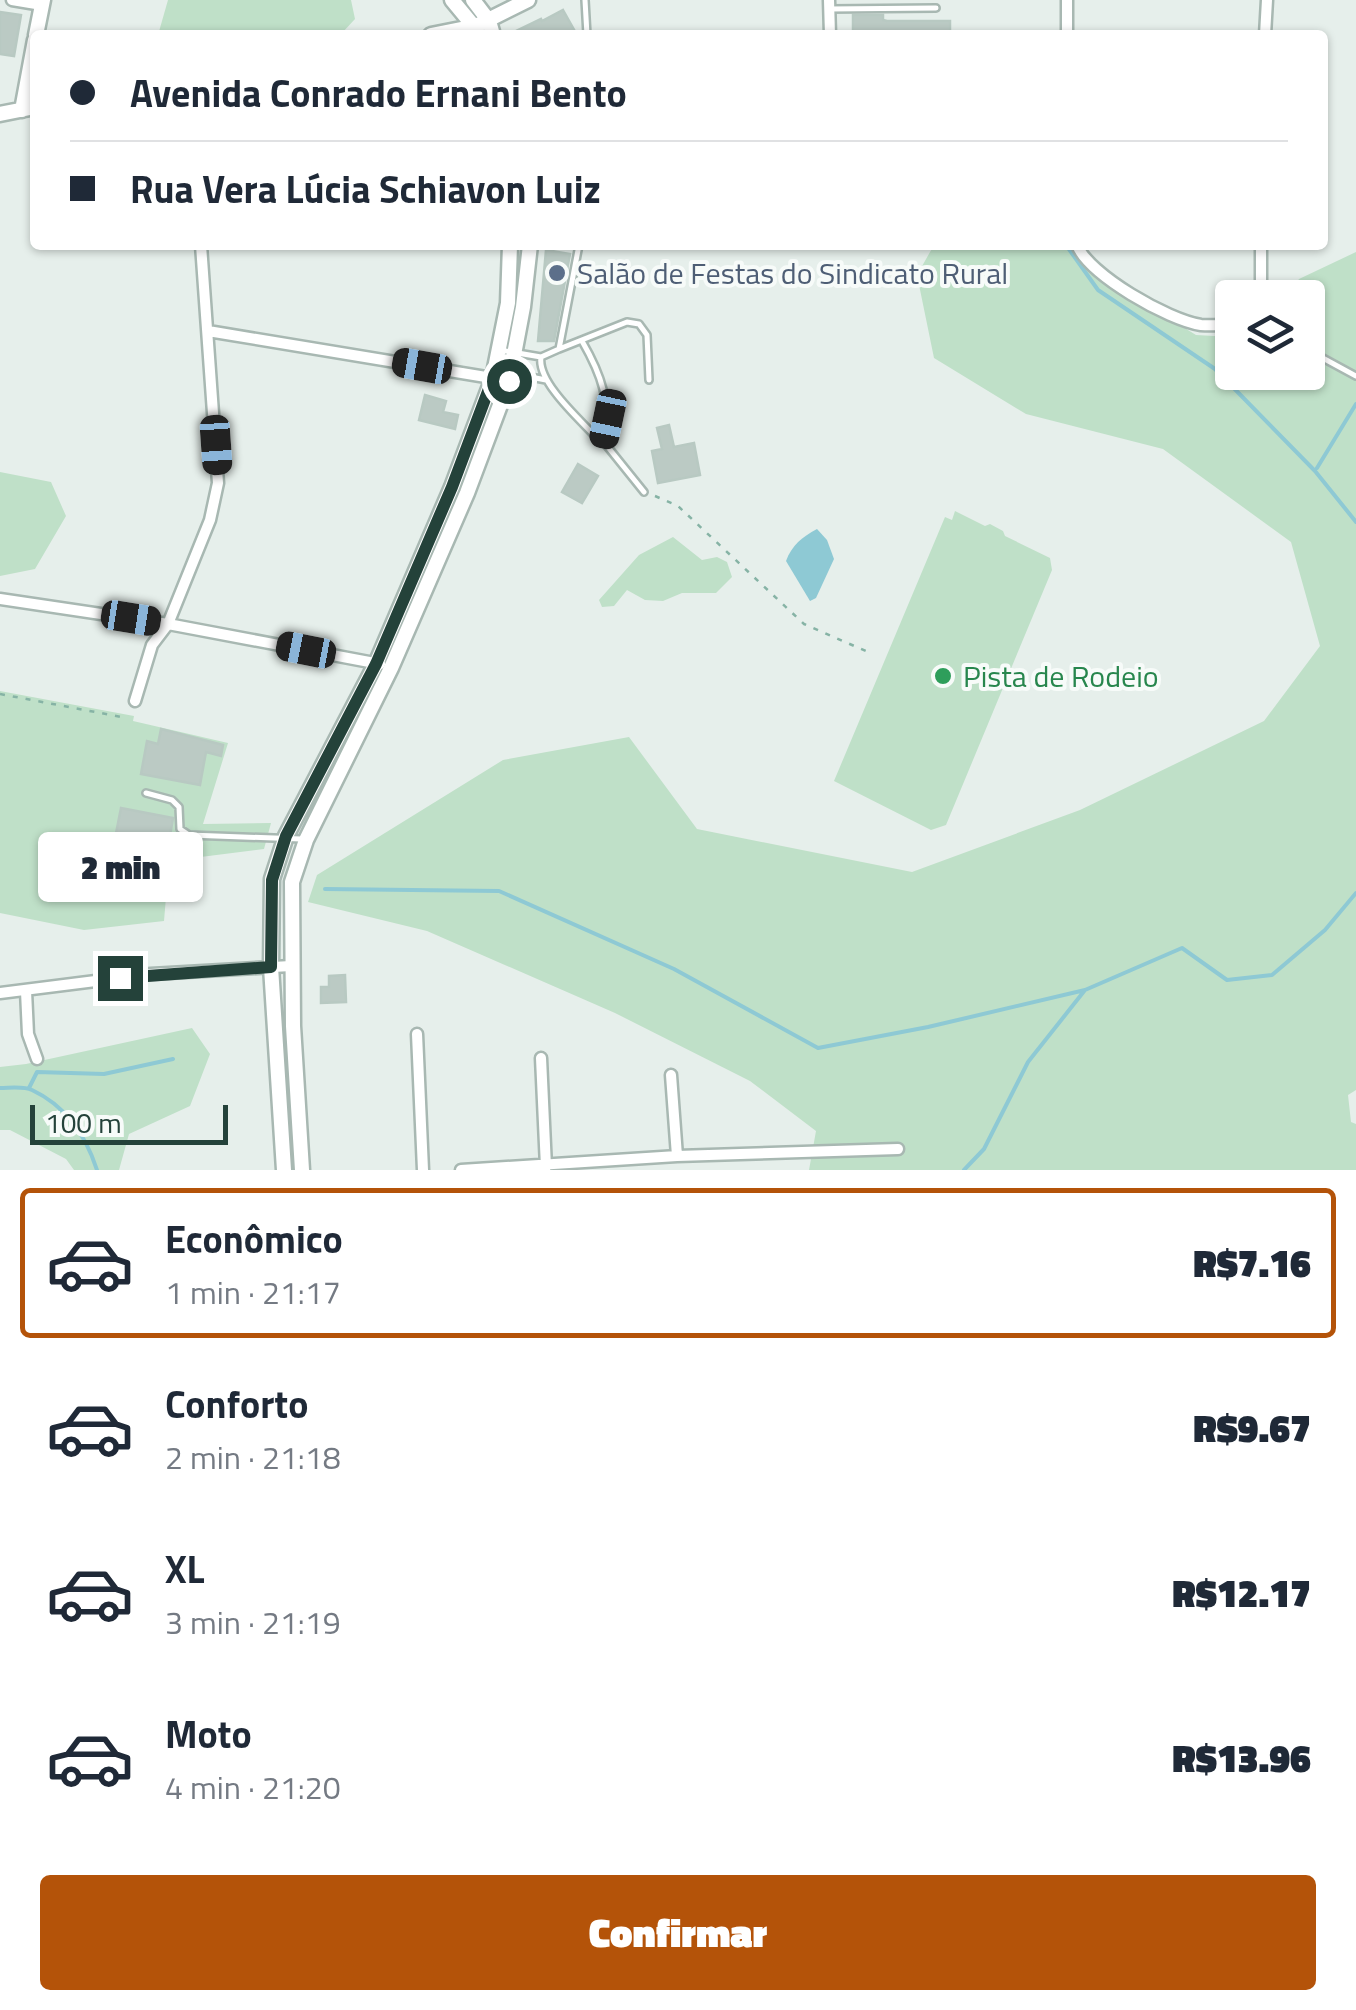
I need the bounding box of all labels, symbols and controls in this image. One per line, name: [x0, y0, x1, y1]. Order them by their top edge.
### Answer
text: Avenida Conrado Ernani Bento: [130, 64, 627, 122]
text: Rua Vera Lúcia Schiavon Luiz: [130, 160, 601, 218]
place label: Salão de Festas do Sindicato Rural: [577, 250, 1008, 296]
marker: Salão de Festas do Sindicato Rural: [546, 262, 568, 284]
map controls: [1215, 280, 1325, 390]
button: layers: [1215, 280, 1325, 390]
car: [390, 346, 454, 386]
route start: [487, 359, 532, 404]
car: [587, 387, 629, 451]
car: [199, 414, 233, 476]
car: [99, 598, 163, 638]
car: [274, 630, 338, 670]
place label: Pista de Rodeio: [963, 653, 1159, 699]
marker: Pista de Rodeio: [932, 665, 954, 687]
callout: 2 min: [38, 833, 202, 903]
text: 2 min: [81, 843, 160, 891]
route end: [98, 956, 143, 1001]
scale bar: [30, 1100, 228, 1144]
text: 100 m: [45, 1101, 122, 1144]
text: Econômico: [165, 1210, 343, 1268]
icon: car: [45, 1218, 135, 1308]
text: R$7.16: [1193, 1234, 1311, 1292]
text: 1 min · 21:17: [165, 1268, 341, 1316]
text: Conforto: [165, 1375, 308, 1433]
icon: car: [45, 1383, 135, 1473]
text: R$9.67: [1193, 1399, 1311, 1457]
text: 2 min · 21:18: [165, 1433, 341, 1481]
text: XL: [165, 1540, 205, 1598]
icon: car: [45, 1548, 135, 1638]
text: R$12.17: [1172, 1564, 1311, 1622]
text: 3 min · 21:19: [165, 1598, 341, 1646]
text: Moto: [165, 1705, 252, 1763]
icon: car: [45, 1713, 135, 1803]
text: R$13.96: [1172, 1729, 1311, 1787]
text: 4 min · 21:20: [165, 1763, 341, 1811]
button: Confirmar: [40, 1875, 1316, 1990]

